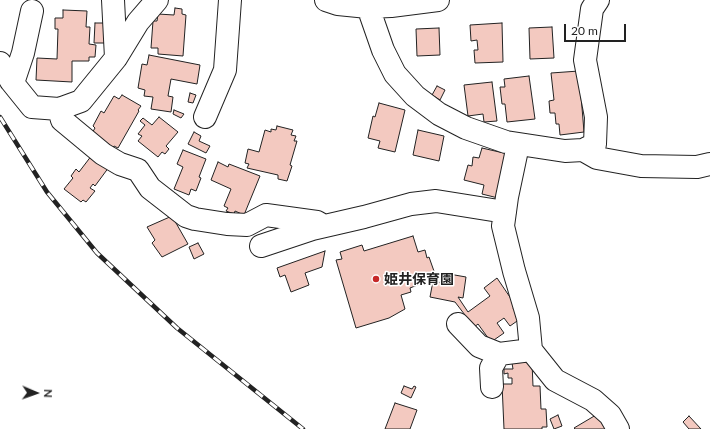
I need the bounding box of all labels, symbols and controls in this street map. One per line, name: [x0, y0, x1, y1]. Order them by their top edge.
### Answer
scale bar: [566, 16, 628, 42]
text: 20 m: [571, 23, 598, 38]
place label: 姫井保育園: [384, 271, 454, 287]
marker: 姫井保育園: [371, 274, 381, 284]
north arrow: [16, 373, 56, 413]
text: N: [42, 389, 55, 398]

